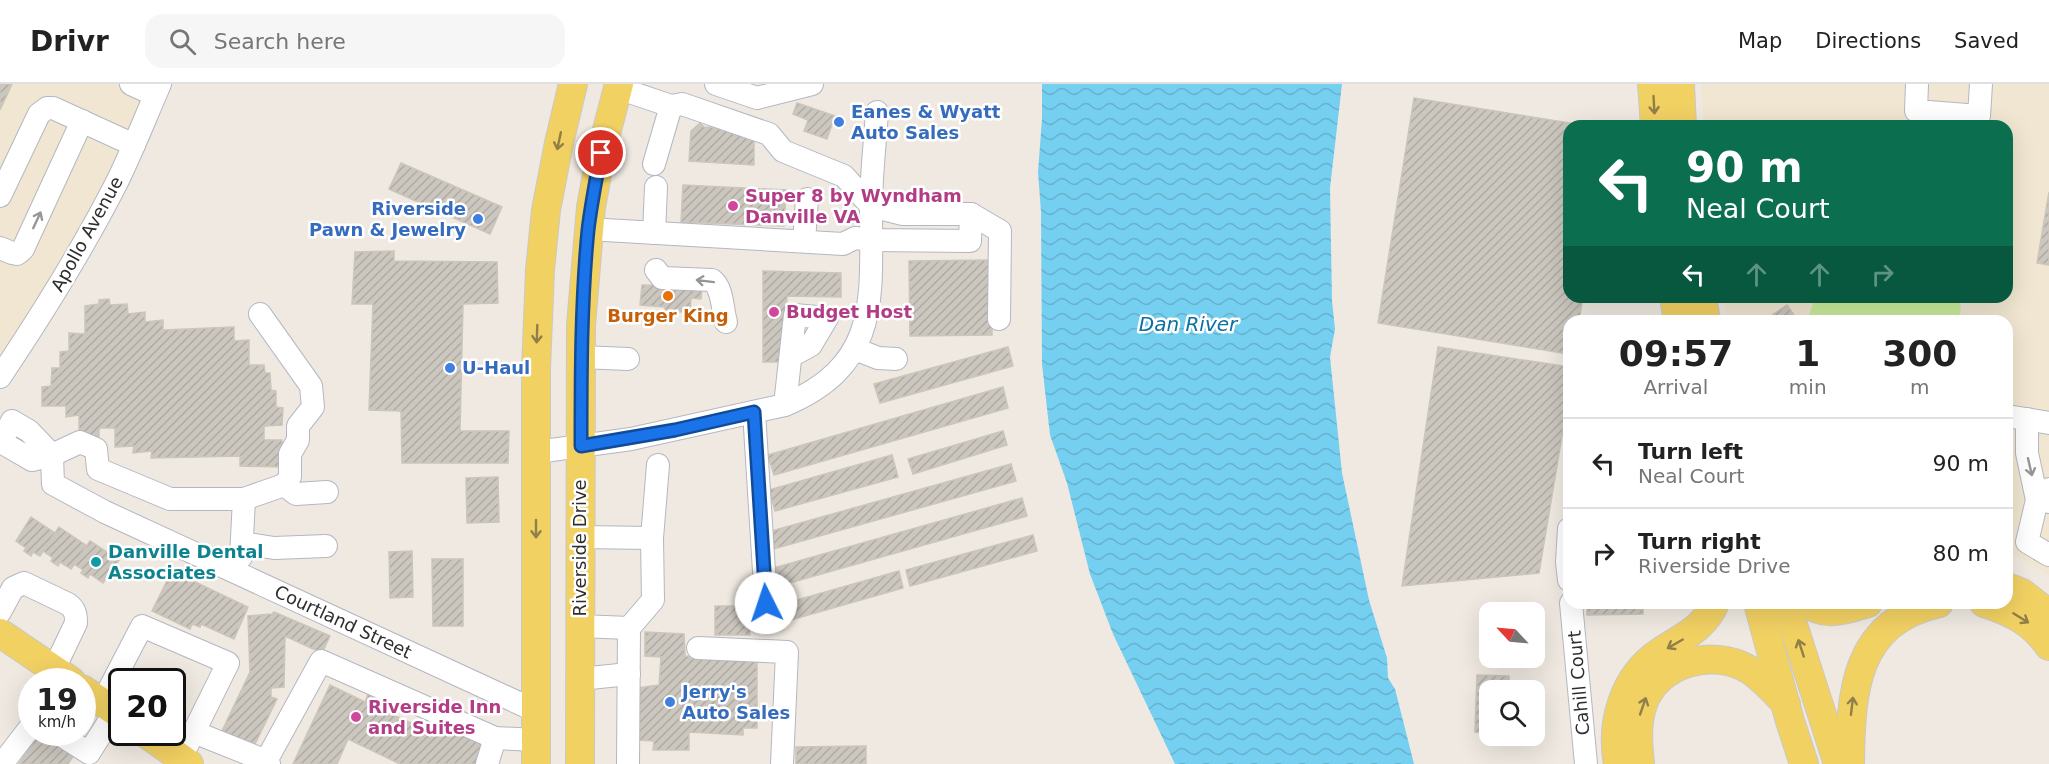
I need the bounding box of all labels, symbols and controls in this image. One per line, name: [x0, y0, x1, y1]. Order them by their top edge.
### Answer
search box: [145, 14, 565, 68]
text: Drivr: [30, 25, 109, 58]
icon: search: [166, 25, 199, 58]
text: Search here: [214, 29, 346, 54]
text: Map: [1738, 29, 1782, 53]
text: Directions: [1815, 29, 1921, 53]
text: Saved: [1954, 29, 2019, 53]
one-way arrow: [1648, 95, 1659, 114]
place label: Eanes & Wyatt Auto Sales: [851, 101, 1001, 143]
marker: Eanes & Wyatt Auto Sales: [832, 115, 846, 129]
pin: [575, 127, 626, 178]
one-way arrow: [553, 131, 565, 150]
icon: arrive: [584, 136, 617, 169]
text: 90 m: [1686, 143, 1803, 192]
icon: left: [1587, 144, 1665, 222]
street label: Apollo Avenue: [46, 173, 127, 295]
place label: Super 8 by Wyndham Danville VA: [745, 185, 962, 227]
text: Neal Court: [1686, 193, 1830, 224]
place label: Riverside Pawn & Jewelry: [309, 198, 466, 240]
marker: Super 8 by Wyndham Danville VA: [726, 199, 740, 213]
one-way arrow: [32, 211, 43, 229]
marker: Riverside Pawn & Jewelry: [471, 212, 485, 226]
icon: left: [1677, 258, 1710, 291]
icon: ahead: [1740, 258, 1773, 291]
icon: ahead: [1803, 258, 1836, 291]
icon: right: [1866, 258, 1899, 291]
one-way arrow: [695, 275, 715, 286]
marker: Burger King: [661, 289, 675, 303]
place label: Budget Host: [786, 301, 913, 322]
place label: Burger King: [607, 305, 729, 326]
marker: Budget Host: [767, 305, 781, 319]
water label: Dan River: [1139, 312, 1239, 336]
one-way arrow: [532, 324, 543, 344]
text: 09:57: [1619, 333, 1733, 374]
text: 1: [1795, 333, 1820, 374]
text: 300: [1882, 333, 1957, 374]
place label: U-Haul: [462, 357, 530, 378]
marker: U-Haul: [443, 361, 457, 375]
text: Arrival: [1643, 375, 1708, 399]
text: min: [1789, 375, 1827, 399]
text: m: [1910, 375, 1930, 399]
text: Turn left: [1638, 439, 1743, 464]
icon: left: [1587, 447, 1620, 480]
text: 90 m: [1933, 451, 1989, 476]
one-way arrow: [2025, 457, 2036, 477]
text: Neal Court: [1638, 464, 1744, 488]
street label: Riverside Drive: [569, 479, 590, 617]
one-way arrow: [530, 519, 542, 539]
text: Turn right: [1638, 529, 1761, 554]
icon: right: [1587, 537, 1620, 570]
place label: Danville Dental Associates: [108, 541, 264, 583]
text: 80 m: [1933, 541, 1989, 566]
text: Riverside Drive: [1638, 554, 1790, 578]
marker: Danville Dental Associates: [89, 555, 103, 569]
position arrow: [734, 571, 798, 635]
street label: Courtland Street: [271, 581, 415, 662]
north arrow: [1479, 602, 1545, 668]
map controls: [1479, 602, 1545, 746]
one-way arrow: [2012, 612, 2029, 625]
street label: Cahill Court: [1563, 630, 1594, 736]
one-way arrow: [1667, 638, 1684, 650]
one-way arrow: [1795, 639, 1806, 658]
speed limit sign: 20: [108, 668, 186, 746]
button: search: [1479, 680, 1545, 746]
place label: Jerry's Auto Sales: [680, 681, 790, 723]
text: 19: [36, 682, 78, 717]
marker: Jerry's Auto Sales: [663, 695, 677, 709]
place label: Riverside Inn and Suites: [368, 696, 501, 738]
one-way arrow: [1847, 696, 1858, 716]
one-way arrow: [1639, 698, 1650, 716]
marker: Riverside Inn and Suites: [349, 710, 363, 724]
text: km/h: [38, 713, 76, 731]

